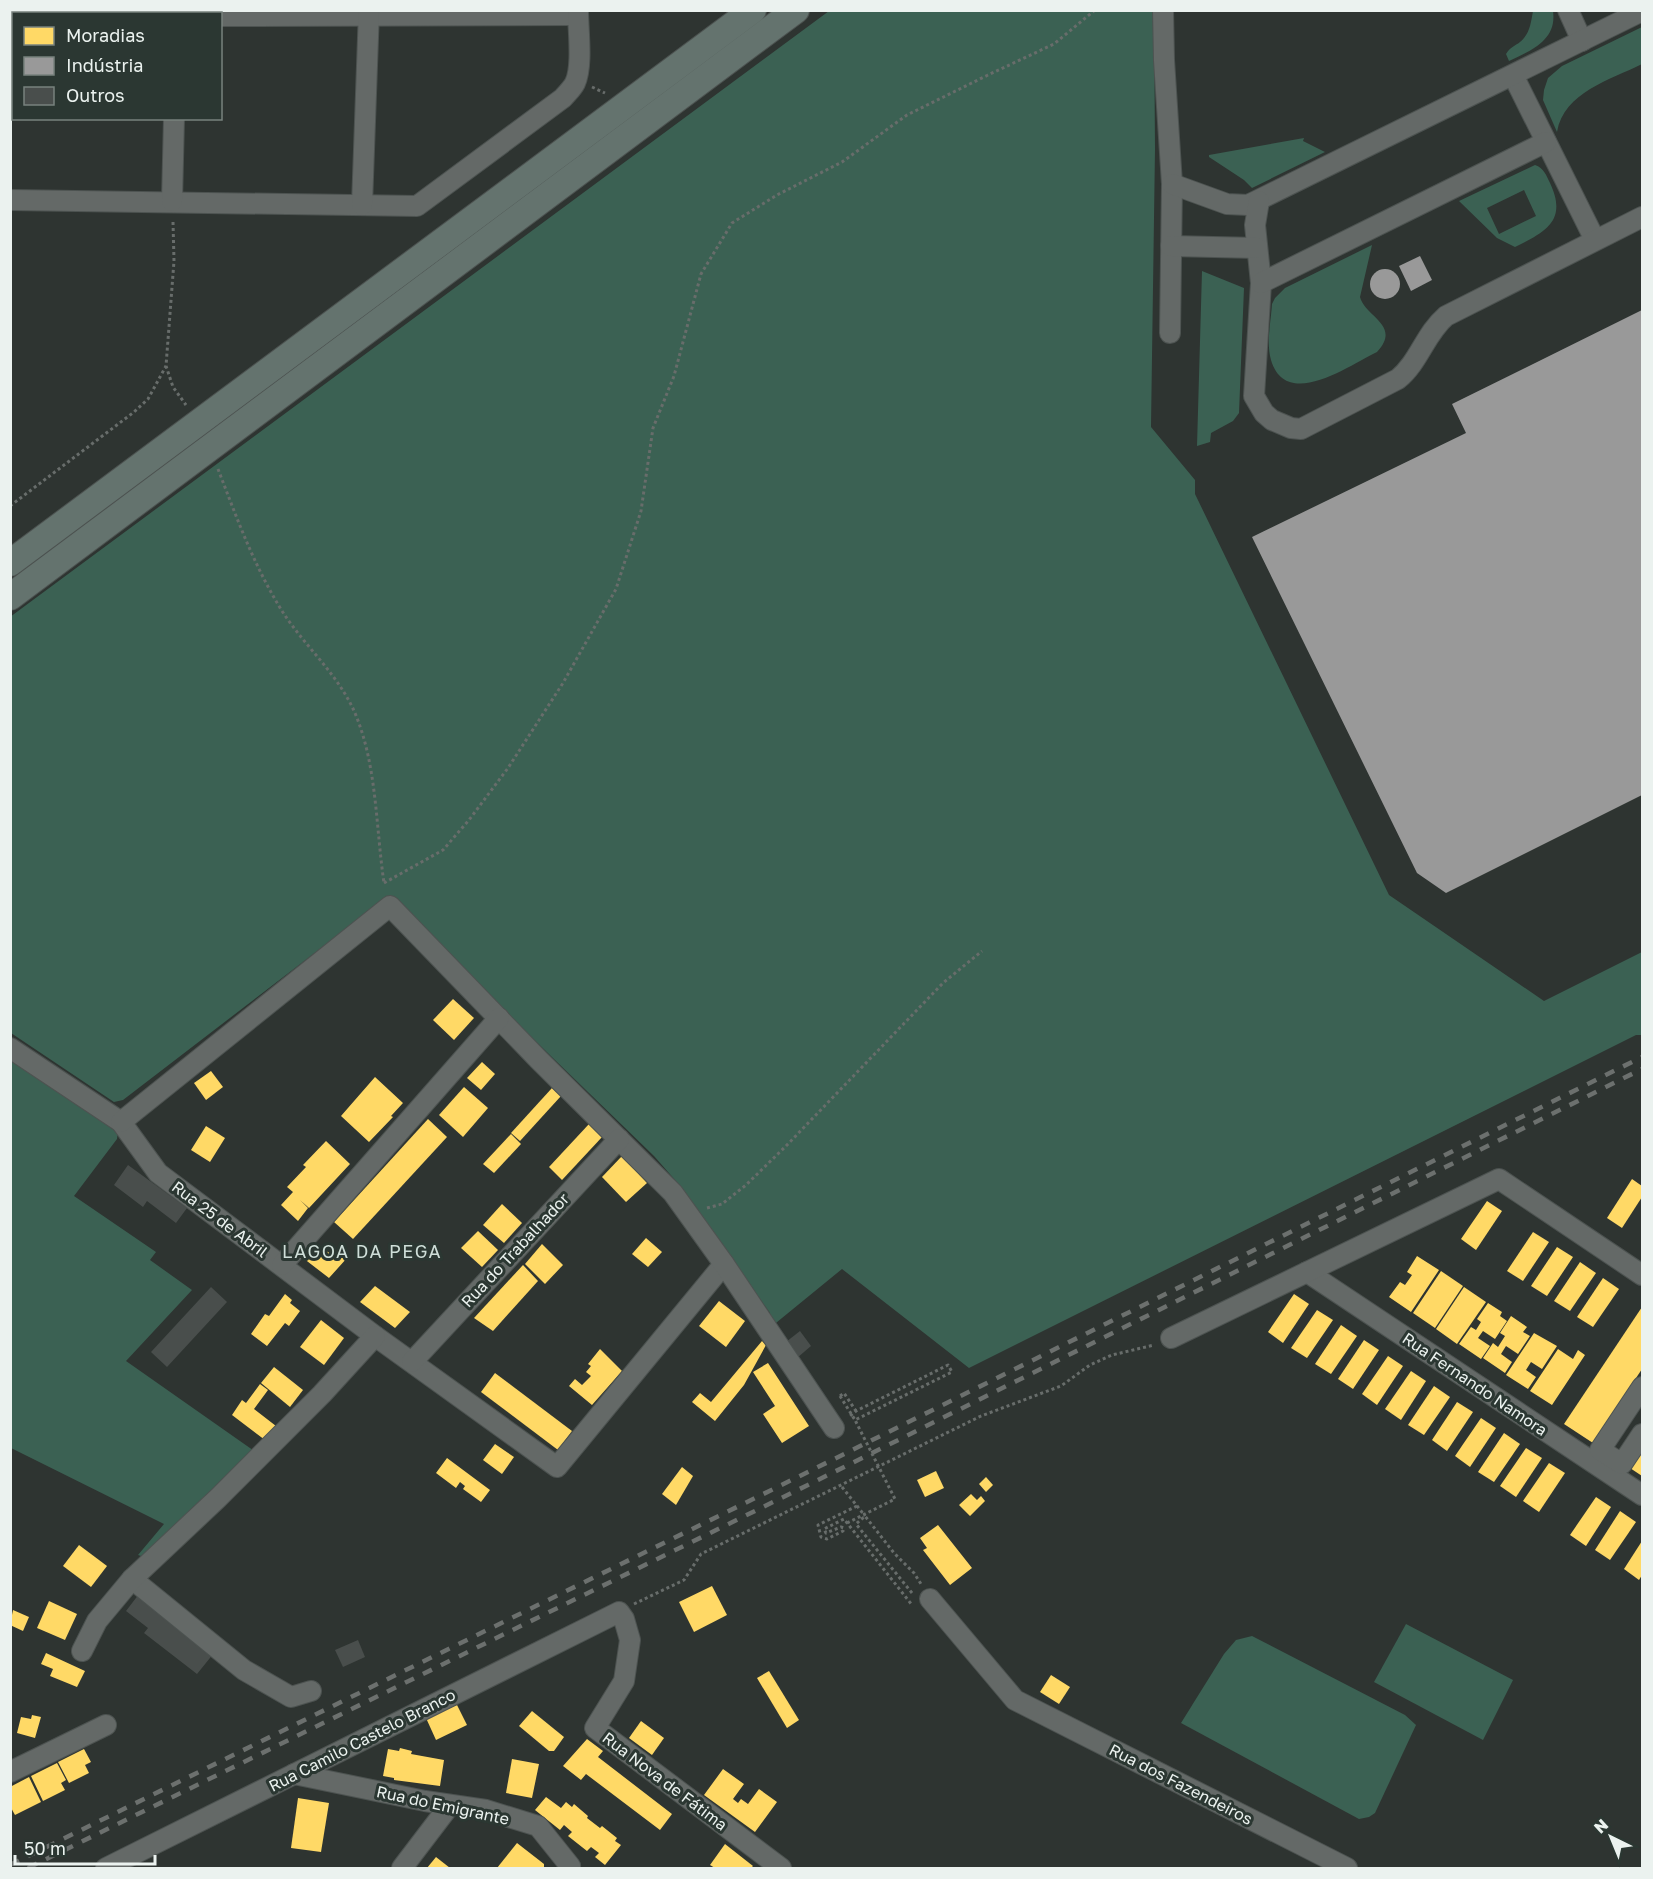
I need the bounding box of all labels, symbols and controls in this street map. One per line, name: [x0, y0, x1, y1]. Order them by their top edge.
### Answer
legend: [12, 12, 222, 120]
text: Moradias: [66, 24, 145, 46]
text: Indústria: [66, 54, 143, 76]
text: Outros: [66, 84, 125, 106]
street label: Rua 25 de Abril: [168, 1176, 272, 1262]
street label: Rua do Trabalhador: [457, 1189, 573, 1311]
district label: LAGOA DA PEGA: [282, 1240, 442, 1262]
street label: Rua Fernando Namora: [1399, 1328, 1551, 1440]
street label: Rua Camilo Castelo Branco: [265, 1684, 459, 1796]
street label: Rua Nova de Fátima: [599, 1727, 731, 1835]
street label: Rua dos Fazendeiros: [1106, 1739, 1256, 1829]
street label: Rua do Emigrante: [375, 1781, 511, 1829]
north arrow: [1581, 1807, 1641, 1867]
text: N: [1589, 1815, 1612, 1837]
scale bar: [15, 1828, 154, 1866]
text: 50 m: [24, 1837, 66, 1859]

